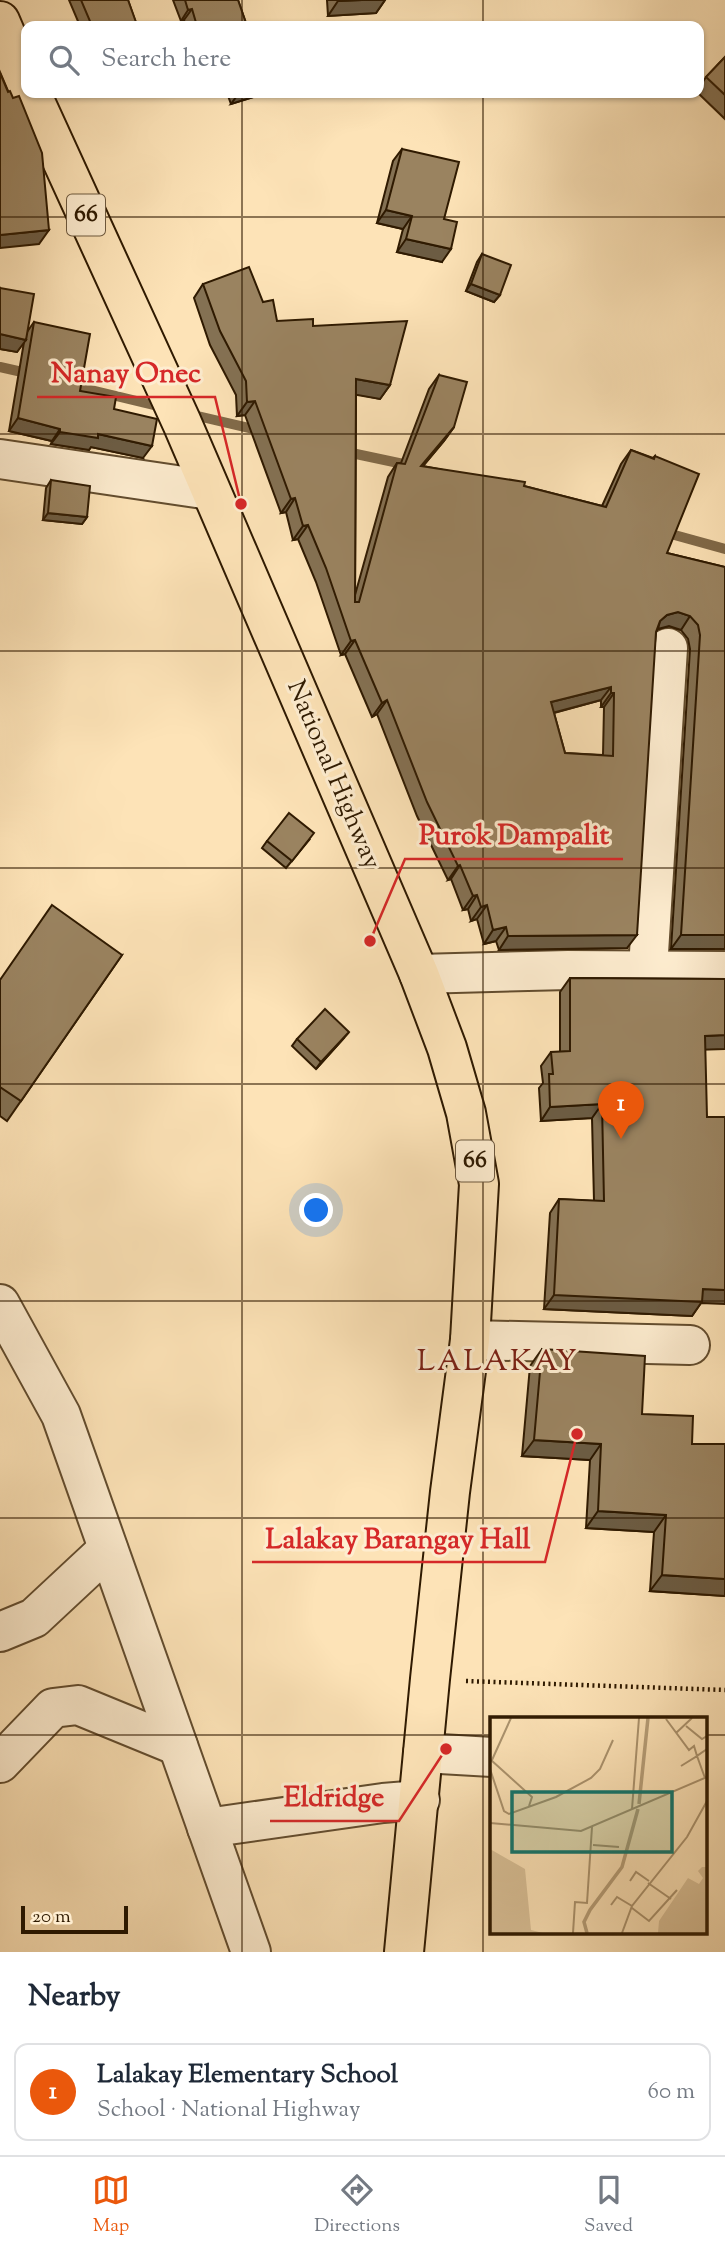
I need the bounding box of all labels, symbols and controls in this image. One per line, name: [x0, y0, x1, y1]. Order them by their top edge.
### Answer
search box: [21, 21, 704, 98]
icon: search: [45, 41, 83, 79]
text: Search here: [101, 41, 231, 78]
road number: 66: [67, 195, 105, 236]
callout: Nanay Onec: [37, 348, 215, 397]
text: Nanay Onec: [51, 355, 201, 395]
street label: National Highway: [276, 675, 390, 875]
callout: Purok Dampalit: [405, 810, 623, 859]
text: Purok Dampalit: [419, 817, 609, 857]
pin: 1: [598, 1081, 644, 1139]
road number: 66: [456, 1140, 494, 1182]
your location: [299, 1193, 333, 1227]
district label: LALAKAY: [417, 1341, 579, 1384]
callout: Lalakay Barangay Hall: [252, 1513, 545, 1562]
text: Lalakay Barangay Hall: [266, 1521, 531, 1561]
inset map: [490, 1717, 708, 1934]
callout: Eldridge: [270, 1772, 399, 1821]
text: Eldridge: [284, 1779, 384, 1819]
scale bar: [21, 1903, 128, 1935]
text: 20 m: [32, 1904, 71, 1931]
text: Nearby: [28, 1976, 120, 2019]
text: Lalakay Elementary School: [97, 2057, 398, 2094]
text: 1: [49, 2076, 57, 2109]
text: 60 m: [647, 2076, 695, 2109]
text: School · National Highway: [97, 2094, 360, 2127]
tab: Map: [92, 2171, 130, 2240]
tab: Directions: [314, 2171, 400, 2240]
tab: Saved: [584, 2171, 633, 2240]

